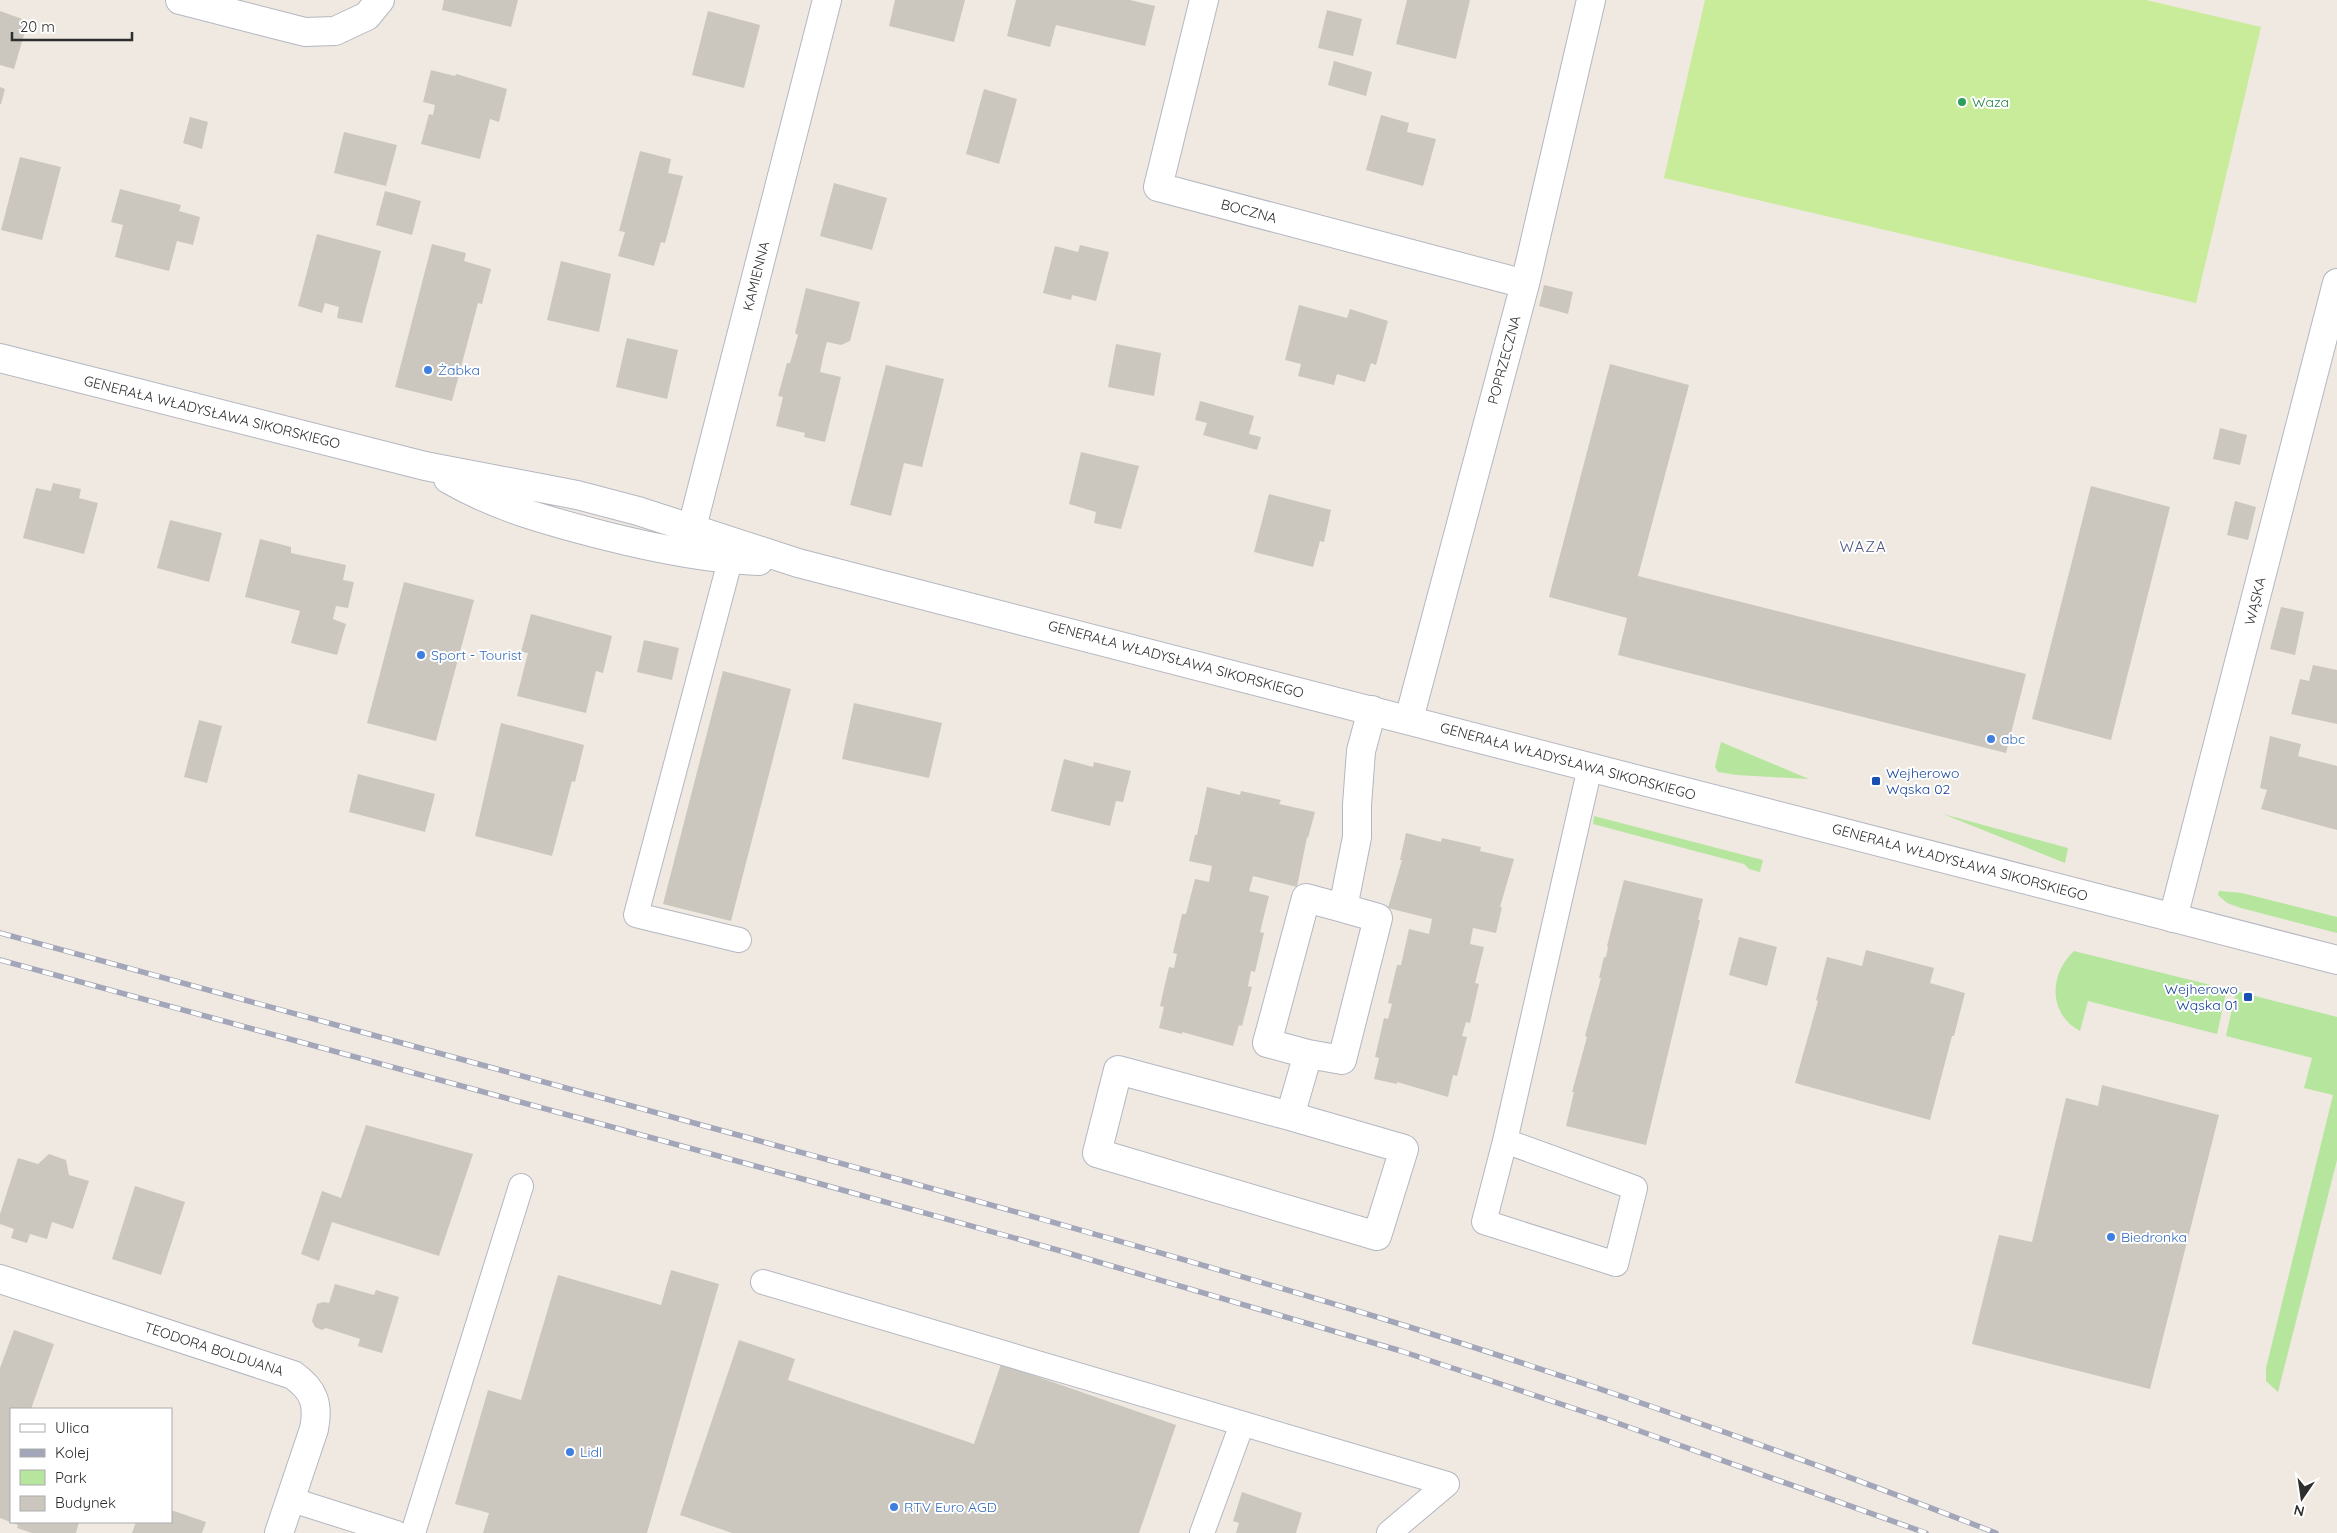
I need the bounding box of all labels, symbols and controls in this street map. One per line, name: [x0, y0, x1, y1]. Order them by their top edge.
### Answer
scale bar: [12, 10, 132, 42]
text: 20 m: [20, 17, 55, 36]
place label: Waza: [1972, 93, 2009, 111]
marker: Waza: [1956, 96, 1968, 108]
street label: BOCZNA: [1219, 195, 1279, 227]
street label: KAMIENNA: [739, 239, 773, 313]
street label: POPRZECZNA: [1484, 314, 1524, 406]
place label: Żabka: [438, 361, 480, 379]
marker: Żabka: [422, 364, 434, 376]
street label: GENERAŁA WŁADYSŁAWA SIKORSKIEGO: [82, 371, 342, 453]
district label: WAZA: [1839, 537, 1887, 556]
street label: WĄSKA: [2240, 575, 2270, 627]
street label: GENERAŁA WŁADYSŁAWA SIKORSKIEGO: [1046, 616, 1306, 702]
place label: Sport - Tourist: [431, 646, 522, 664]
marker: Sport - Tourist: [415, 649, 427, 661]
street label: GENERAŁA WŁADYSŁAWA SIKORSKIEGO: [1438, 718, 1698, 804]
place label: abc: [2001, 730, 2025, 748]
marker: abc: [1985, 733, 1997, 745]
place label: Wejherowo Wąska 02: [1886, 764, 1959, 798]
marker: Wejherowo Wąska 02: [1870, 775, 1882, 787]
street label: GENERAŁA WŁADYSŁAWA SIKORSKIEGO: [1830, 819, 2090, 905]
place label: Wejherowo Wąska 01: [2165, 980, 2238, 1014]
marker: Wejherowo Wąska 01: [2242, 991, 2254, 1003]
place label: Biedronka: [2121, 1228, 2187, 1246]
marker: Biedronka: [2105, 1231, 2117, 1243]
street label: TEODORA BOLDUANA: [142, 1318, 286, 1380]
legend: [10, 1408, 172, 1523]
text: Ulica: [55, 1418, 89, 1437]
text: Kolej: [55, 1443, 90, 1462]
place label: Lidl: [580, 1443, 602, 1461]
marker: Lidl: [564, 1446, 576, 1458]
text: Park: [55, 1468, 87, 1487]
north arrow: [2277, 1473, 2327, 1523]
text: Budynek: [55, 1493, 116, 1512]
place label: RTV Euro AGD: [904, 1498, 997, 1516]
marker: RTV Euro AGD: [888, 1501, 900, 1513]
text: N: [2292, 1501, 2306, 1521]

